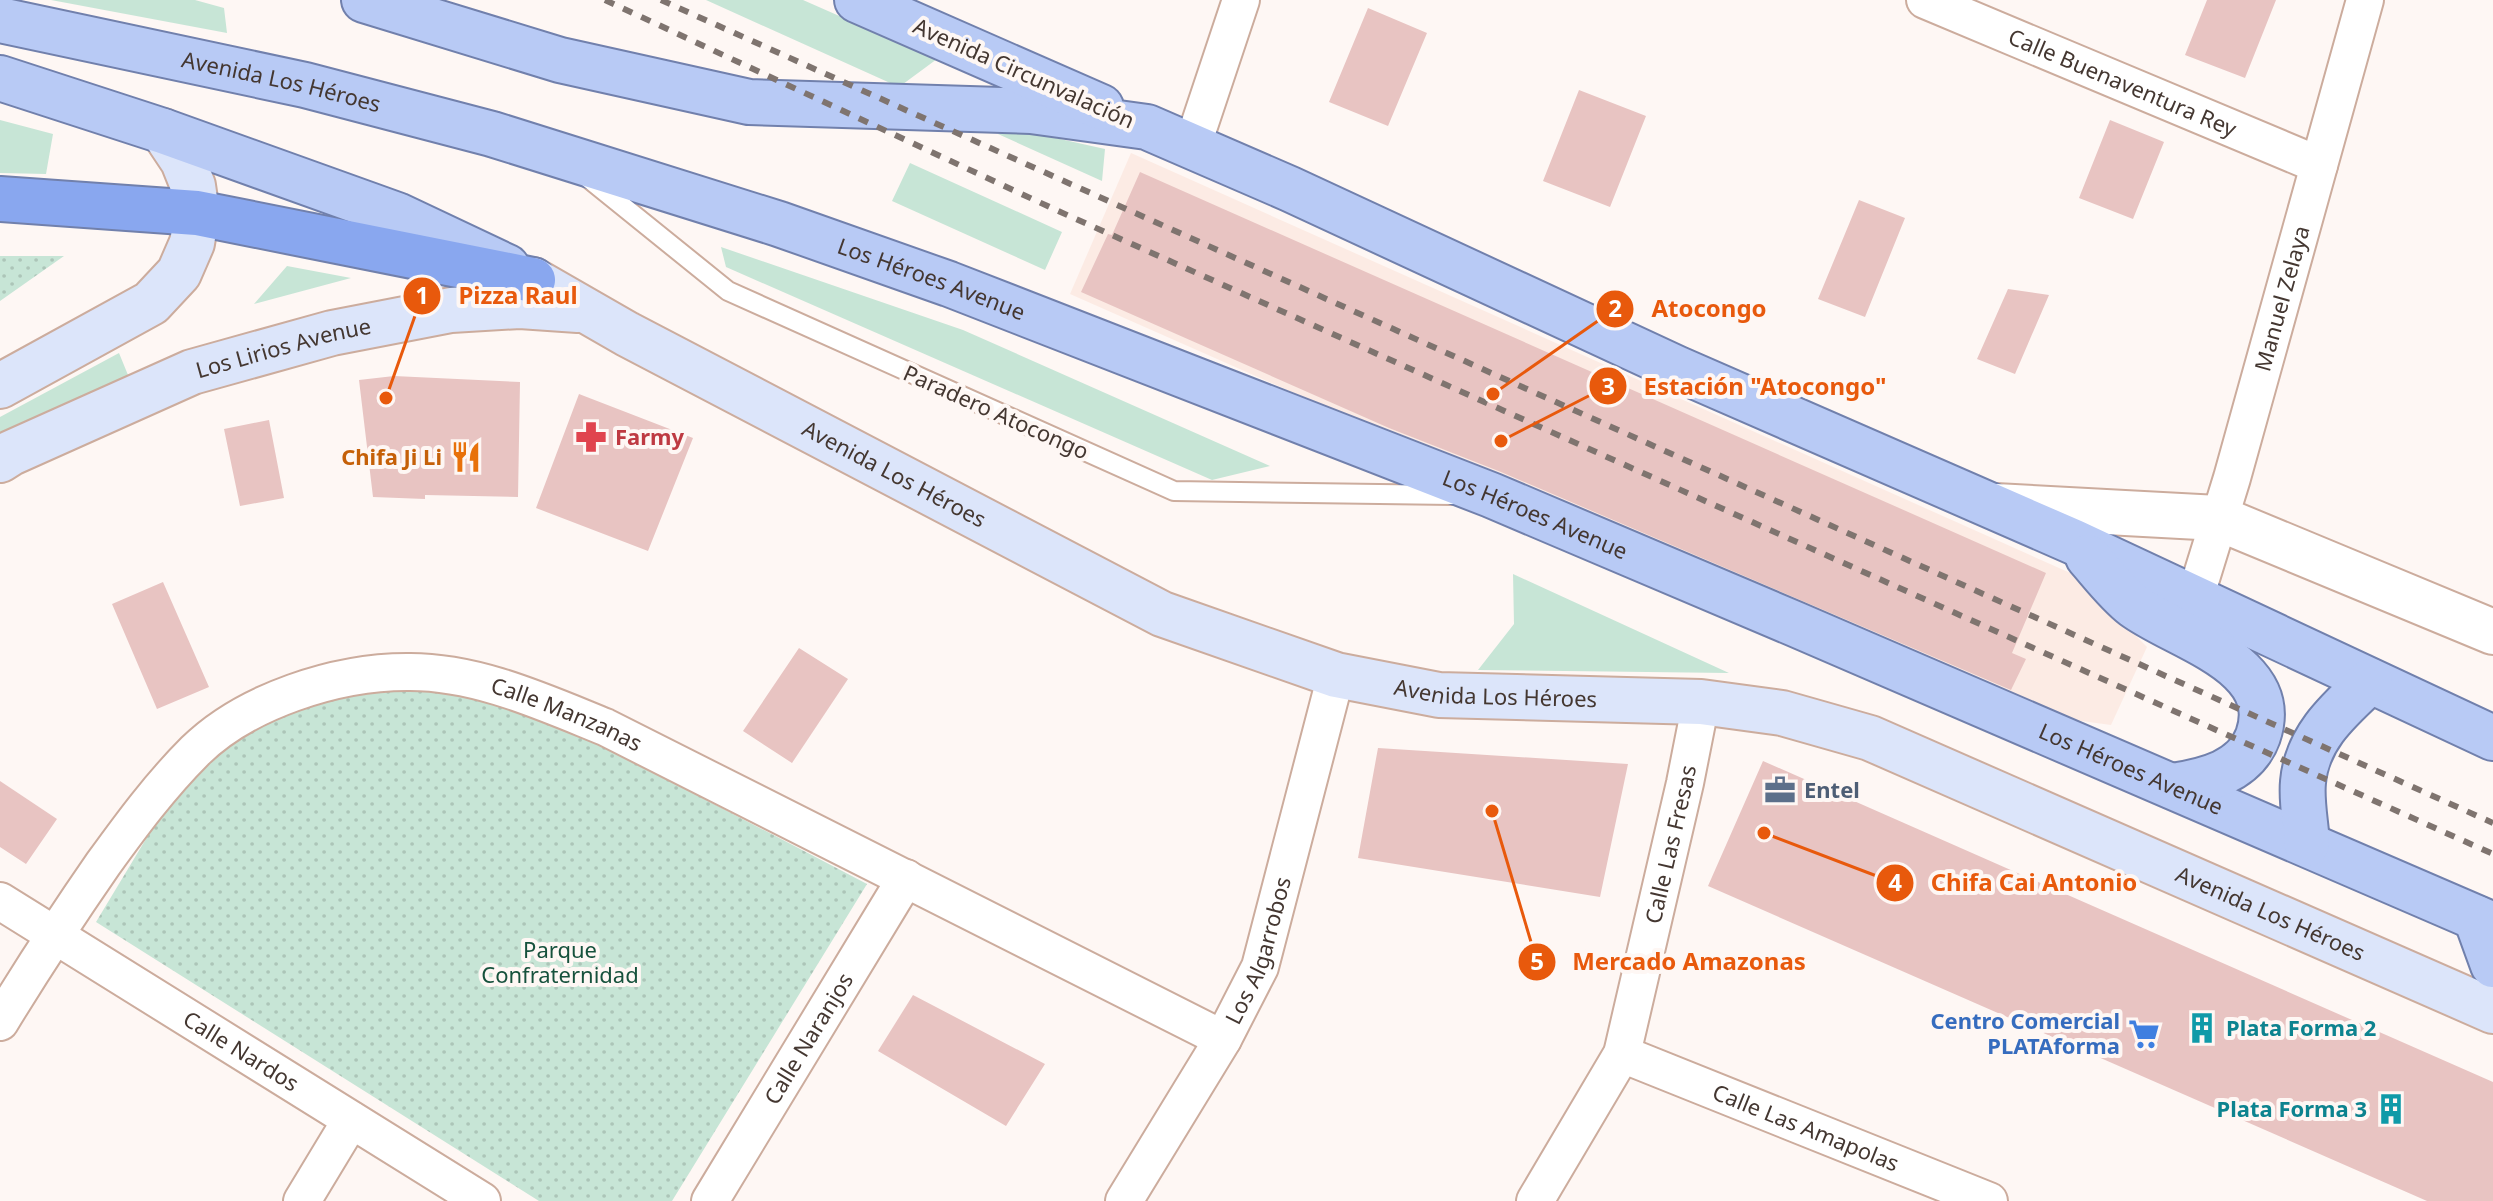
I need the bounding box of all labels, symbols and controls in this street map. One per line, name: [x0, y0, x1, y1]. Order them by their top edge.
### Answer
street label: Avenida Circunvalación: [909, 10, 1140, 134]
street label: Calle Buenaventura Rey: [2004, 21, 2242, 143]
street label: Avenida Los Héroes: [179, 43, 384, 118]
street label: Manuel Zelaya: [2246, 222, 2316, 374]
street label: Los Héroes Avenue: [834, 230, 1030, 326]
callout: Pizza Raul: [402, 272, 594, 320]
text: 1: [415, 278, 429, 311]
text: Pizza Raul: [458, 278, 578, 311]
callout: Atocongo: [1595, 285, 1782, 333]
text: 2: [1608, 291, 1622, 324]
text: Atocongo: [1651, 291, 1767, 324]
street label: Los Lirios Avenue: [192, 310, 373, 384]
street label: Paradero Atocongo: [899, 357, 1094, 465]
callout: Estación "Atocongo": [1588, 362, 1903, 410]
text: 3: [1601, 369, 1615, 402]
text: Estación "Atocongo": [1644, 369, 1886, 402]
street label: Avenida Los Héroes: [798, 413, 992, 533]
pharmacy icon: Farmy: [574, 420, 608, 454]
place label: Farmy: [615, 421, 685, 451]
restaurant icon: Chifa Ji Li: [449, 440, 483, 474]
place label: Chifa Ji Li: [341, 441, 442, 471]
street label: Los Héroes Avenue: [1439, 462, 1633, 565]
street label: Calle Manzanas: [488, 669, 648, 757]
street label: Avenida Los Héroes: [1392, 671, 1598, 713]
street label: Los Héroes Avenue: [2035, 715, 2228, 821]
street label: Calle Las Fresas: [1637, 762, 1702, 926]
office icon: Entel: [1763, 773, 1797, 807]
place label: Entel: [1804, 774, 1860, 804]
street label: Avenida Los Héroes: [2172, 858, 2370, 967]
callout: Chifa Cai Antonio: [1875, 859, 2153, 907]
text: 4: [1888, 865, 1902, 898]
text: Chifa Cai Antonio: [1931, 865, 2137, 898]
street label: Los Algarrobos: [1217, 873, 1297, 1029]
park label: Parque Confraternidad: [481, 934, 639, 989]
callout: Mercado Amazonas: [1517, 938, 1822, 986]
text: 5: [1530, 944, 1544, 977]
text: Mercado Amazonas: [1572, 944, 1806, 977]
street label: Calle Naranjos: [756, 967, 859, 1110]
street label: Calle Nardos: [178, 1003, 305, 1098]
place label: Centro Comercial PLATAforma: [1931, 1005, 2120, 1060]
building icon: Plata Forma 2: [2185, 1011, 2219, 1045]
place label: Plata Forma 2: [2226, 1012, 2376, 1042]
supermarket icon: Centro Comercial PLATAforma: [2127, 1017, 2161, 1051]
street label: Calle Las Amapolas: [1709, 1076, 1904, 1177]
building icon: Plata Forma 3: [2374, 1092, 2408, 1126]
place label: Plata Forma 3: [2217, 1093, 2367, 1123]

